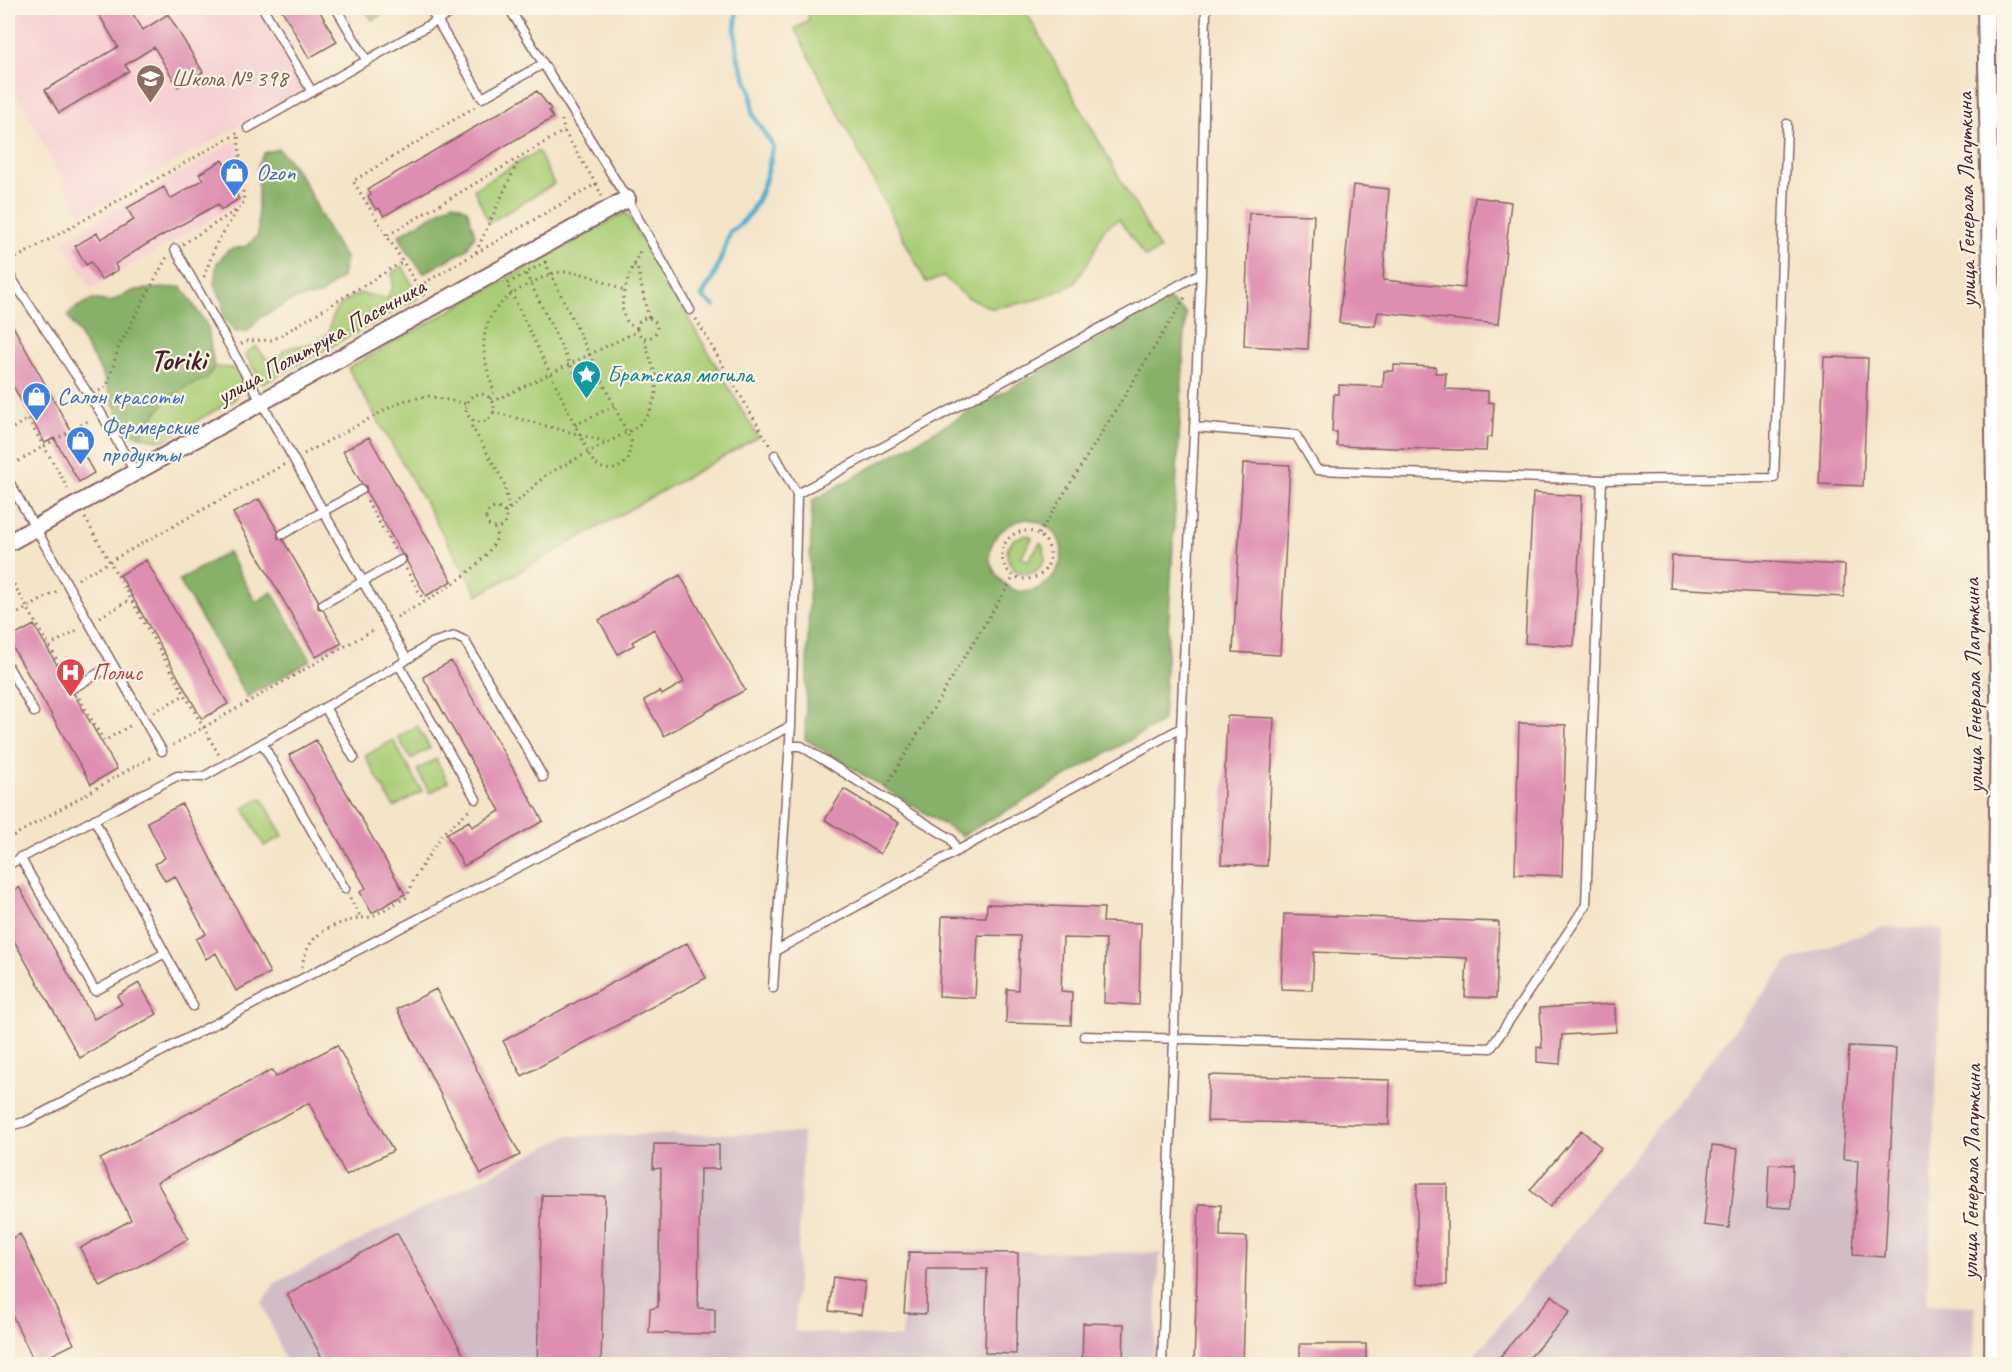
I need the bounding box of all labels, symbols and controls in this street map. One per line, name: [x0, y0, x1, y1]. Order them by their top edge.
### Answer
school or university icon: Школа № 398: [134, 62, 166, 104]
place label: Школа № 398: [171, 63, 290, 93]
street label: улица Генерала Лагуткина: [1949, 91, 1983, 310]
shop icon: Ozon: [219, 156, 251, 198]
place label: Ozon: [256, 157, 296, 187]
street label: улица Политрука Пасечника: [210, 271, 432, 412]
district label: Toriki: [150, 341, 210, 379]
place icon: Братская могила: [570, 358, 602, 400]
place label: Братская могила: [607, 359, 756, 389]
shop icon: Салон красоты: [20, 380, 52, 422]
place label: Салон красоты: [57, 381, 185, 411]
place label: Фермерские продукты: [101, 411, 200, 469]
shop icon: Фермерские продукты: [64, 424, 96, 466]
street label: улица Генерала Лагуткина: [1956, 577, 1990, 796]
hospital icon: Полис: [55, 656, 87, 698]
place label: Полис: [92, 657, 144, 687]
street label: улица Генерала Лагуткина: [1954, 1063, 1988, 1282]

